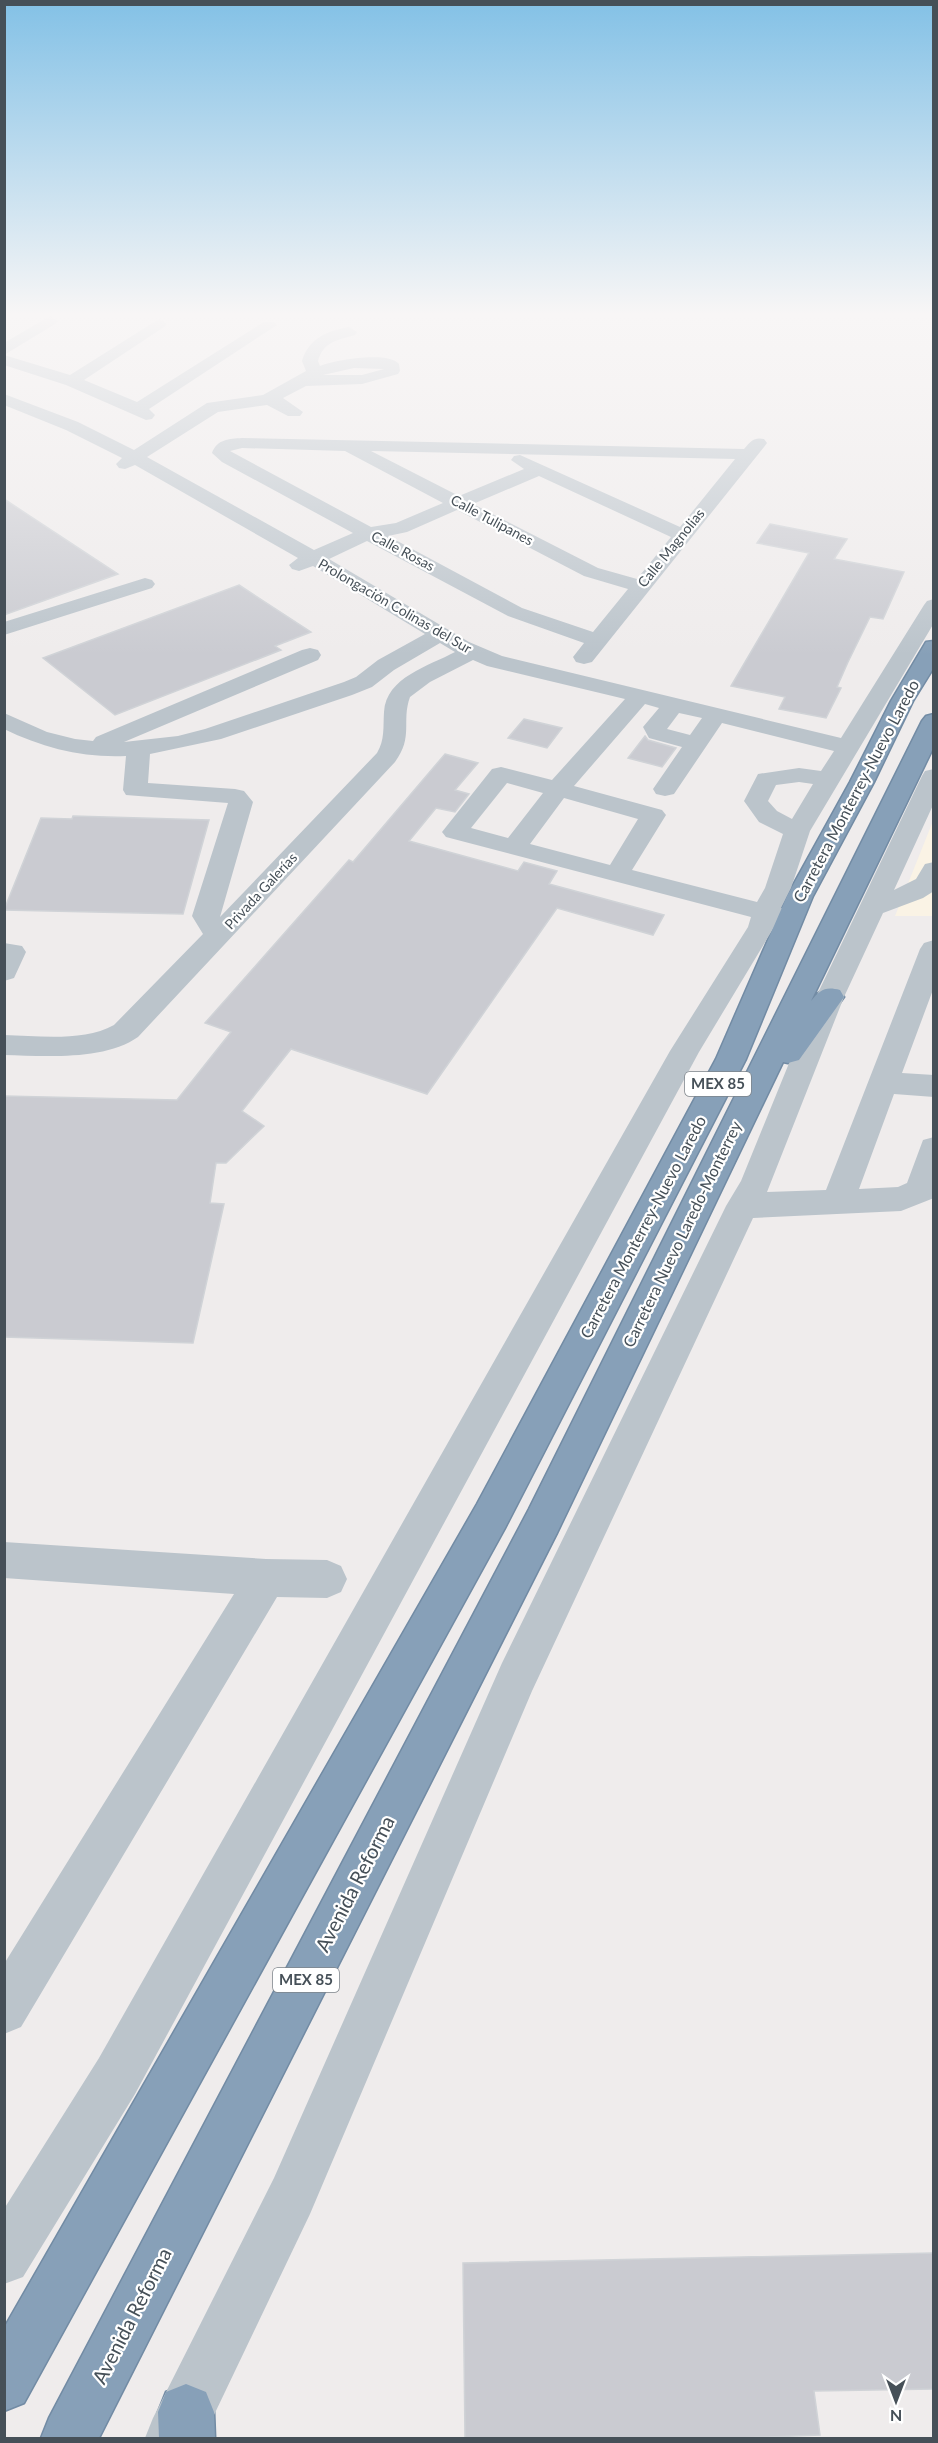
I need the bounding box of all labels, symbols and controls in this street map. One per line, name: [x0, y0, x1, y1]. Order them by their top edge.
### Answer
street label: Calle Tulipanes: [448, 491, 536, 548]
street label: Calle Magnolias: [634, 505, 708, 590]
street label: Calle Rosas: [369, 527, 438, 574]
street label: Prolongación Colinas del Sur: [315, 555, 475, 657]
street label: Carretera Monterrey-Nuevo Laredo: [789, 676, 922, 905]
street label: Privada Galerías: [221, 849, 300, 932]
road number: MEX 85: [685, 1072, 751, 1096]
street label: Carretera Monterrey-Nuevo Laredo: [576, 1112, 709, 1341]
street label: Carretera Nuevo Laredo-Monterrey: [618, 1117, 745, 1350]
street label: Avenida Reforma: [309, 1811, 399, 1956]
road number: MEX 85: [273, 1968, 339, 1992]
street label: Avenida Reforma: [86, 2243, 176, 2388]
north arrow: [866, 2371, 926, 2431]
text: N: [890, 2407, 902, 2426]

